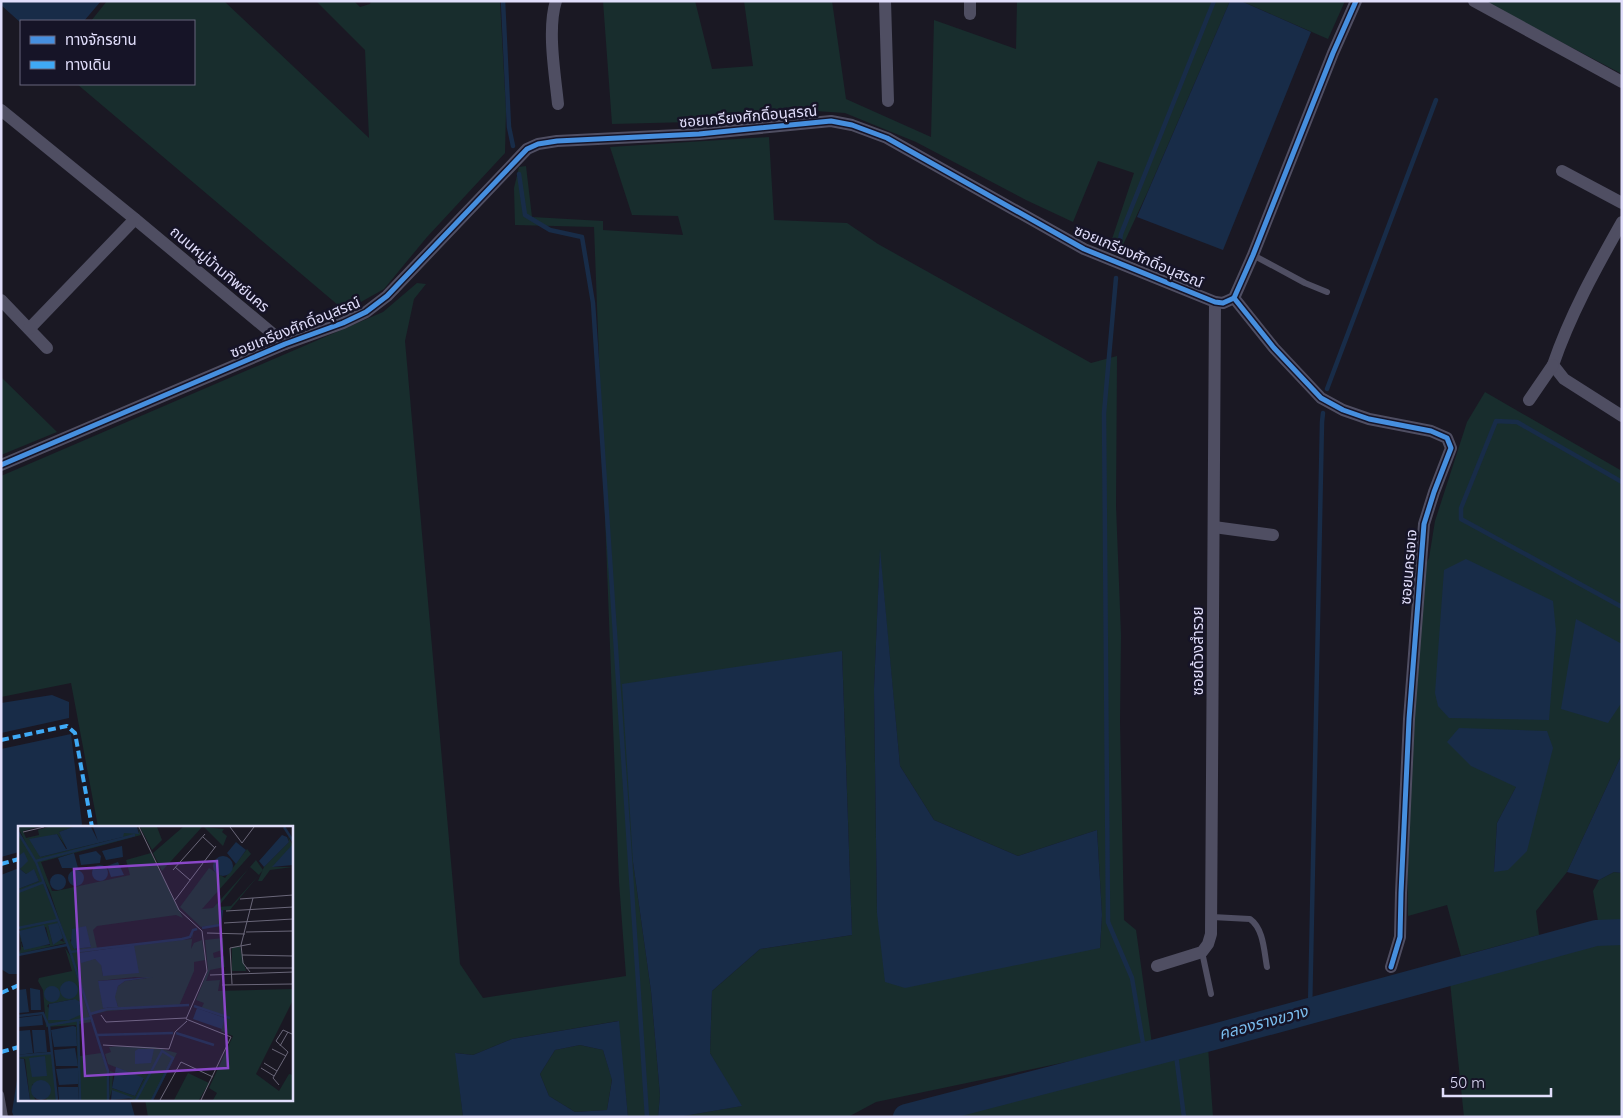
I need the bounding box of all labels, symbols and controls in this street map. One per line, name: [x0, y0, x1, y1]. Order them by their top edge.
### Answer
legend: [20, 20, 195, 85]
text: ทางจักรยาน: [65, 30, 137, 49]
text: ทางเดิน: [65, 55, 111, 74]
street label: ซอยเกรียงศักดิ์อนุสรณ์: [678, 100, 818, 132]
street label: ซอยเกรียงศักดิ์อนุสรณ์: [1072, 220, 1206, 292]
street label: ถนนหมู่บ้านทิพย์นคร: [166, 222, 274, 316]
street label: ซอยเกรียงศักดิ์อนุสรณ์: [227, 292, 363, 362]
street label: ซอยนครเจเจ: [1395, 529, 1421, 605]
street label: ซอยด้วงสำรวย: [1188, 607, 1207, 695]
inset map: [18, 826, 292, 1100]
water label: คลองรางขวาง: [1216, 1000, 1311, 1043]
scale bar: [1443, 1066, 1550, 1098]
text: 50 m: [1450, 1073, 1485, 1092]

